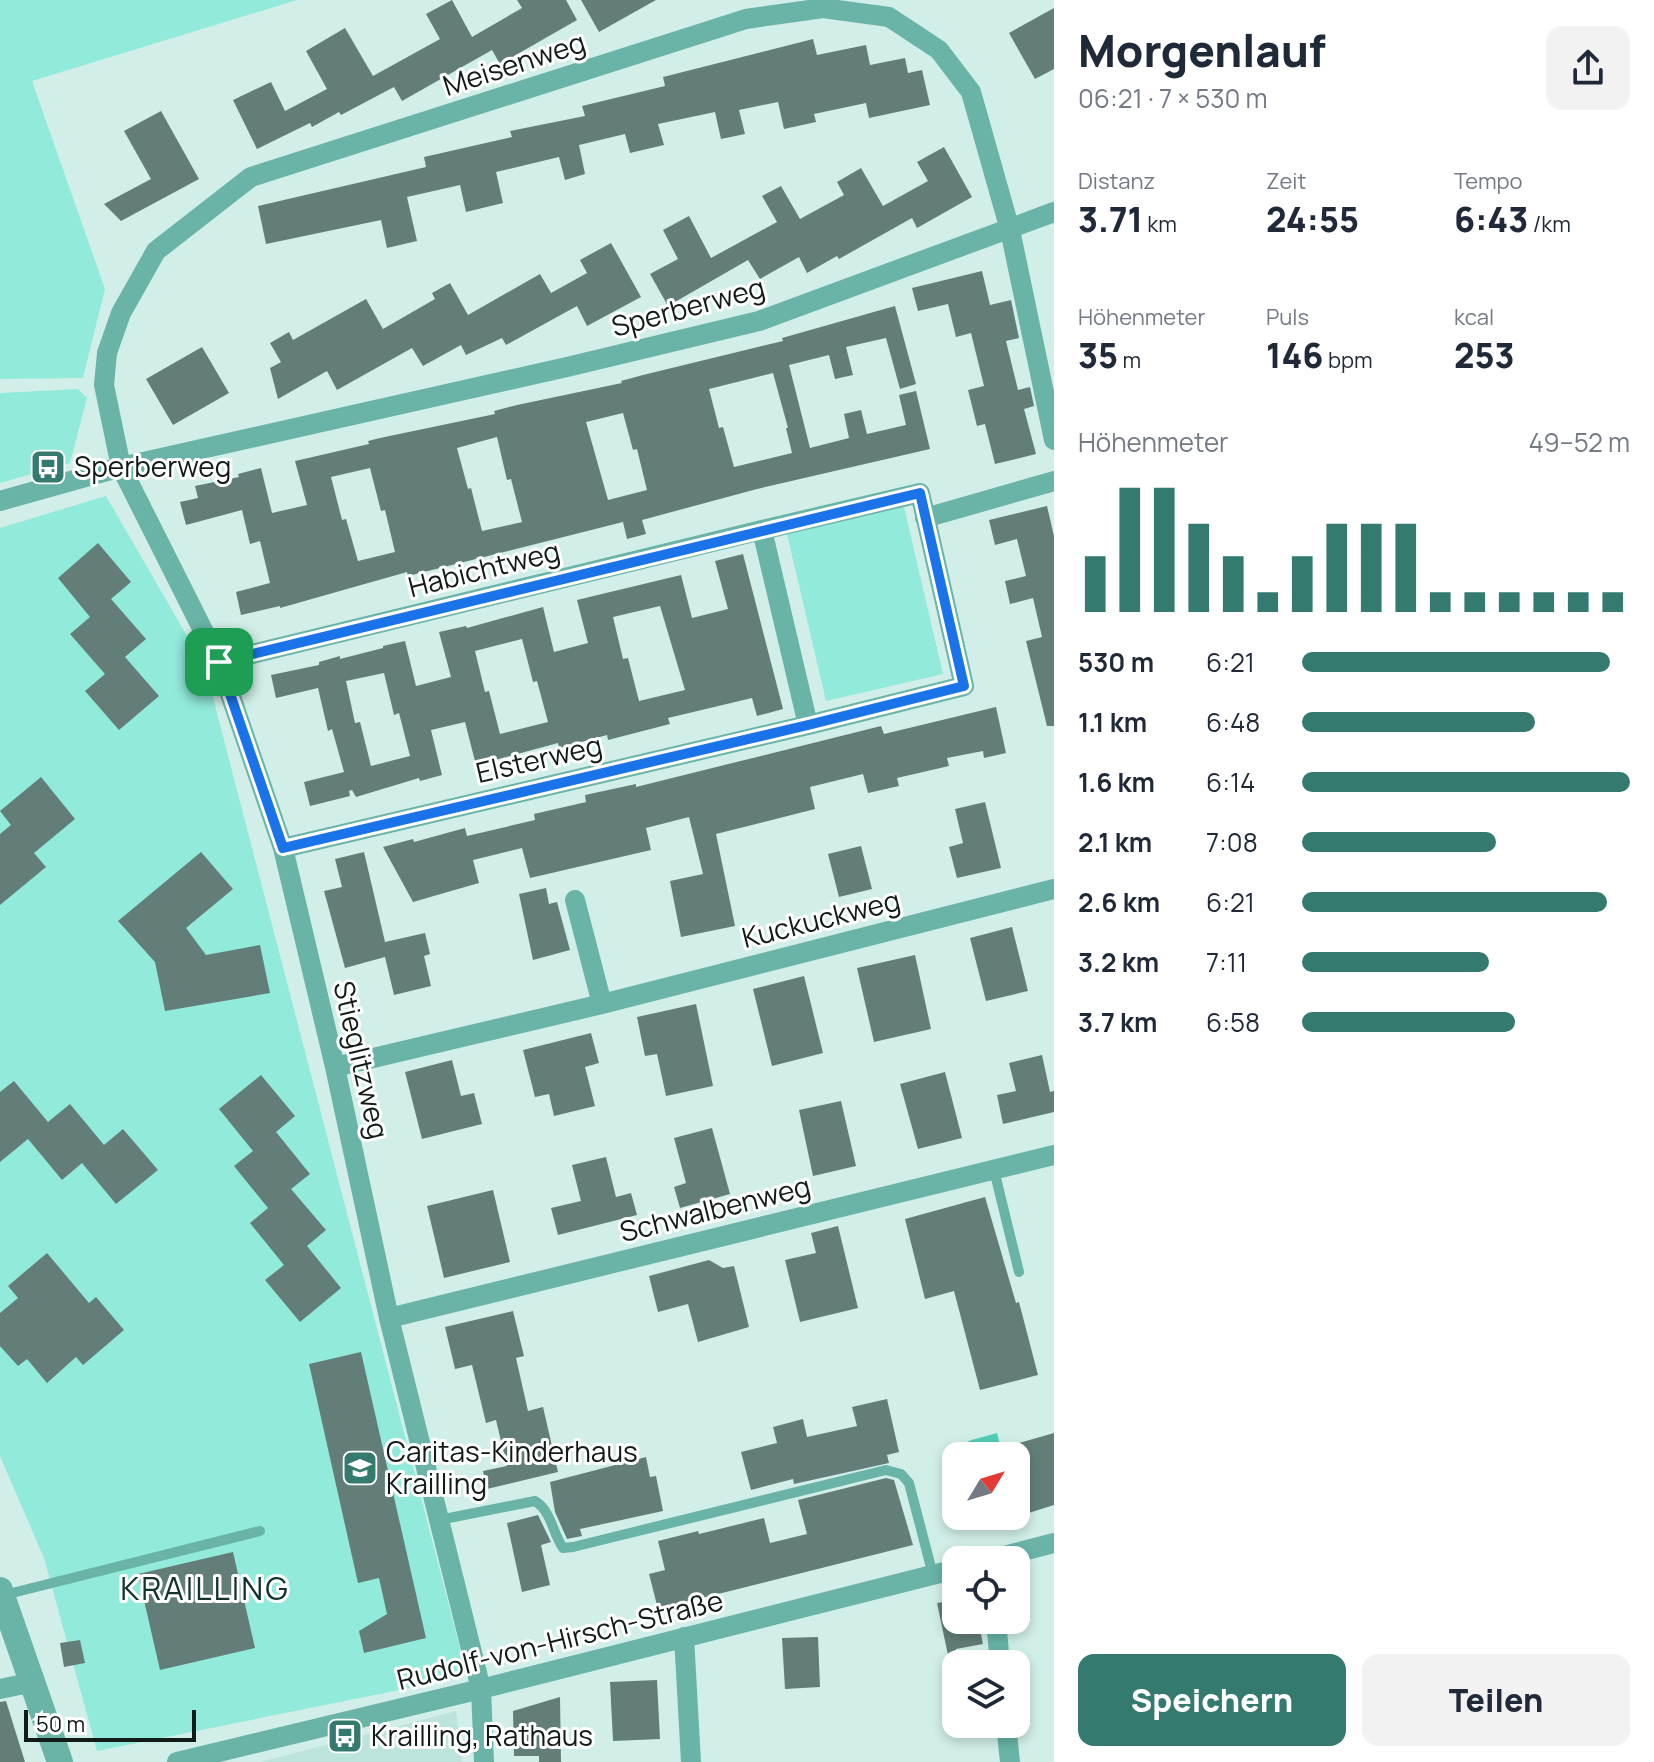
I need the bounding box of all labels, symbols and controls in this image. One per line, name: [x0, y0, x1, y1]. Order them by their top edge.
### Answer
text: Morgenlauf: [1078, 20, 1326, 80]
street label: Meisenweg: [438, 22, 590, 104]
button: share: [1546, 26, 1630, 110]
text: 06:21 · 7 × 530 m: [1078, 80, 1268, 116]
text: Distanz: [1078, 166, 1155, 196]
text: Zeit: [1266, 166, 1306, 196]
text: Tempo: [1454, 166, 1523, 196]
text: 3.71: [1078, 196, 1143, 242]
text: 24:55: [1266, 196, 1359, 242]
text: 6:43: [1454, 196, 1528, 242]
text: km: [1143, 209, 1177, 239]
text: /km: [1528, 209, 1571, 239]
street label: Sperberweg: [607, 267, 769, 345]
text: Höhenmeter: [1078, 302, 1205, 332]
text: Puls: [1266, 302, 1309, 332]
text: kcal: [1454, 302, 1494, 332]
text: 35: [1078, 332, 1118, 378]
text: 146: [1266, 332, 1324, 378]
text: 253: [1454, 332, 1515, 378]
text: m: [1118, 345, 1141, 375]
text: bpm: [1324, 345, 1373, 375]
text: Höhenmeter: [1078, 424, 1229, 460]
text: 49–52 m: [1528, 424, 1630, 460]
place label: Sperberweg: [74, 447, 231, 485]
bus stop icon: Sperberweg: [29, 448, 67, 486]
street label: Habichtweg: [404, 531, 564, 605]
pin: [185, 628, 253, 696]
icon: arrive: [197, 640, 241, 684]
text: 530 m: [1078, 644, 1154, 680]
text: 6:21: [1206, 644, 1255, 680]
text: 1.1 km: [1078, 704, 1147, 740]
text: 6:48: [1206, 704, 1260, 740]
street label: Elsterweg: [472, 725, 606, 791]
text: 1.6 km: [1078, 764, 1155, 800]
text: 6:14: [1206, 764, 1255, 800]
text: 2.1 km: [1078, 824, 1152, 860]
text: 7:08: [1206, 824, 1258, 860]
street label: Kuckuckweg: [738, 880, 904, 956]
text: 2.6 km: [1078, 884, 1160, 920]
text: 6:21: [1206, 884, 1255, 920]
text: 3.2 km: [1078, 944, 1159, 980]
text: 7:11: [1206, 944, 1247, 980]
street label: Stieglitzweg: [325, 977, 399, 1142]
text: 3.7 km: [1078, 1004, 1157, 1040]
text: 6:58: [1206, 1004, 1260, 1040]
street label: Schwalbenweg: [615, 1166, 814, 1250]
place label: Caritas-Kinderhaus Krailling: [386, 1432, 638, 1502]
north arrow: [942, 1442, 1030, 1530]
map controls: [942, 1442, 1030, 1738]
school or university icon: Caritas-Kinderhaus Krailling: [341, 1449, 379, 1487]
button: locate: [942, 1546, 1030, 1634]
district label: KRAILLING: [120, 1566, 290, 1610]
street label: Rudolf-von-Hirsch-Straße: [393, 1580, 727, 1698]
button: layers: [942, 1650, 1030, 1738]
button: Speichern: [1078, 1654, 1346, 1746]
button: Teilen: [1362, 1654, 1630, 1746]
scale bar: [24, 1706, 196, 1742]
text: 50 m: [36, 1709, 85, 1739]
place label: Krailling, Rathaus: [371, 1716, 593, 1754]
bus stop icon: Krailling, Rathaus: [326, 1717, 364, 1755]

